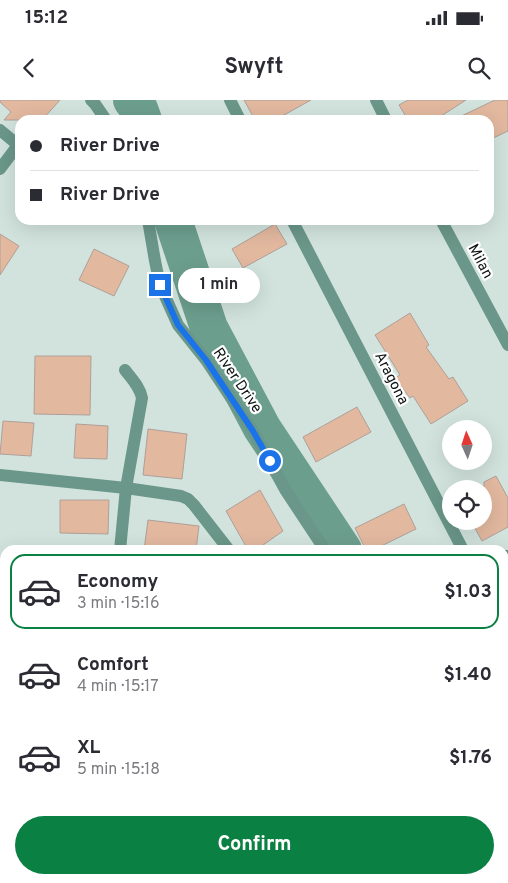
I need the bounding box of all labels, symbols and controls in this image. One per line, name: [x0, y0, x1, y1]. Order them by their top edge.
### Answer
text: 15:12: [25, 6, 68, 30]
icon: back: [15, 54, 43, 82]
text: Swyft: [225, 54, 283, 81]
icon: search: [465, 54, 493, 82]
text: River Drive: [60, 134, 160, 158]
text: River Drive: [60, 183, 160, 207]
street label: Milan: [463, 241, 497, 282]
callout: 1 min: [178, 268, 260, 302]
route end: [149, 274, 171, 296]
text: 1 min: [200, 275, 238, 295]
street label: River Drive: [208, 345, 265, 417]
street label: Aragona: [369, 349, 412, 408]
north arrow: [442, 420, 492, 470]
map controls: [442, 420, 492, 530]
route start: [259, 450, 281, 472]
button: locate: [442, 480, 492, 530]
icon: car: [17, 569, 62, 614]
text: Economy: [77, 570, 158, 594]
text: $1.03: [444, 580, 492, 604]
text: 3 min · 15:16: [77, 594, 160, 614]
icon: car: [17, 652, 62, 697]
text: Comfort: [77, 653, 149, 677]
text: $1.40: [444, 663, 492, 687]
text: 4 min · 15:17: [77, 677, 159, 697]
icon: car: [17, 735, 62, 780]
text: XL: [77, 736, 100, 760]
text: $1.76: [449, 746, 492, 770]
text: 5 min · 15:18: [77, 760, 160, 780]
button: Confirm: [15, 816, 494, 874]

